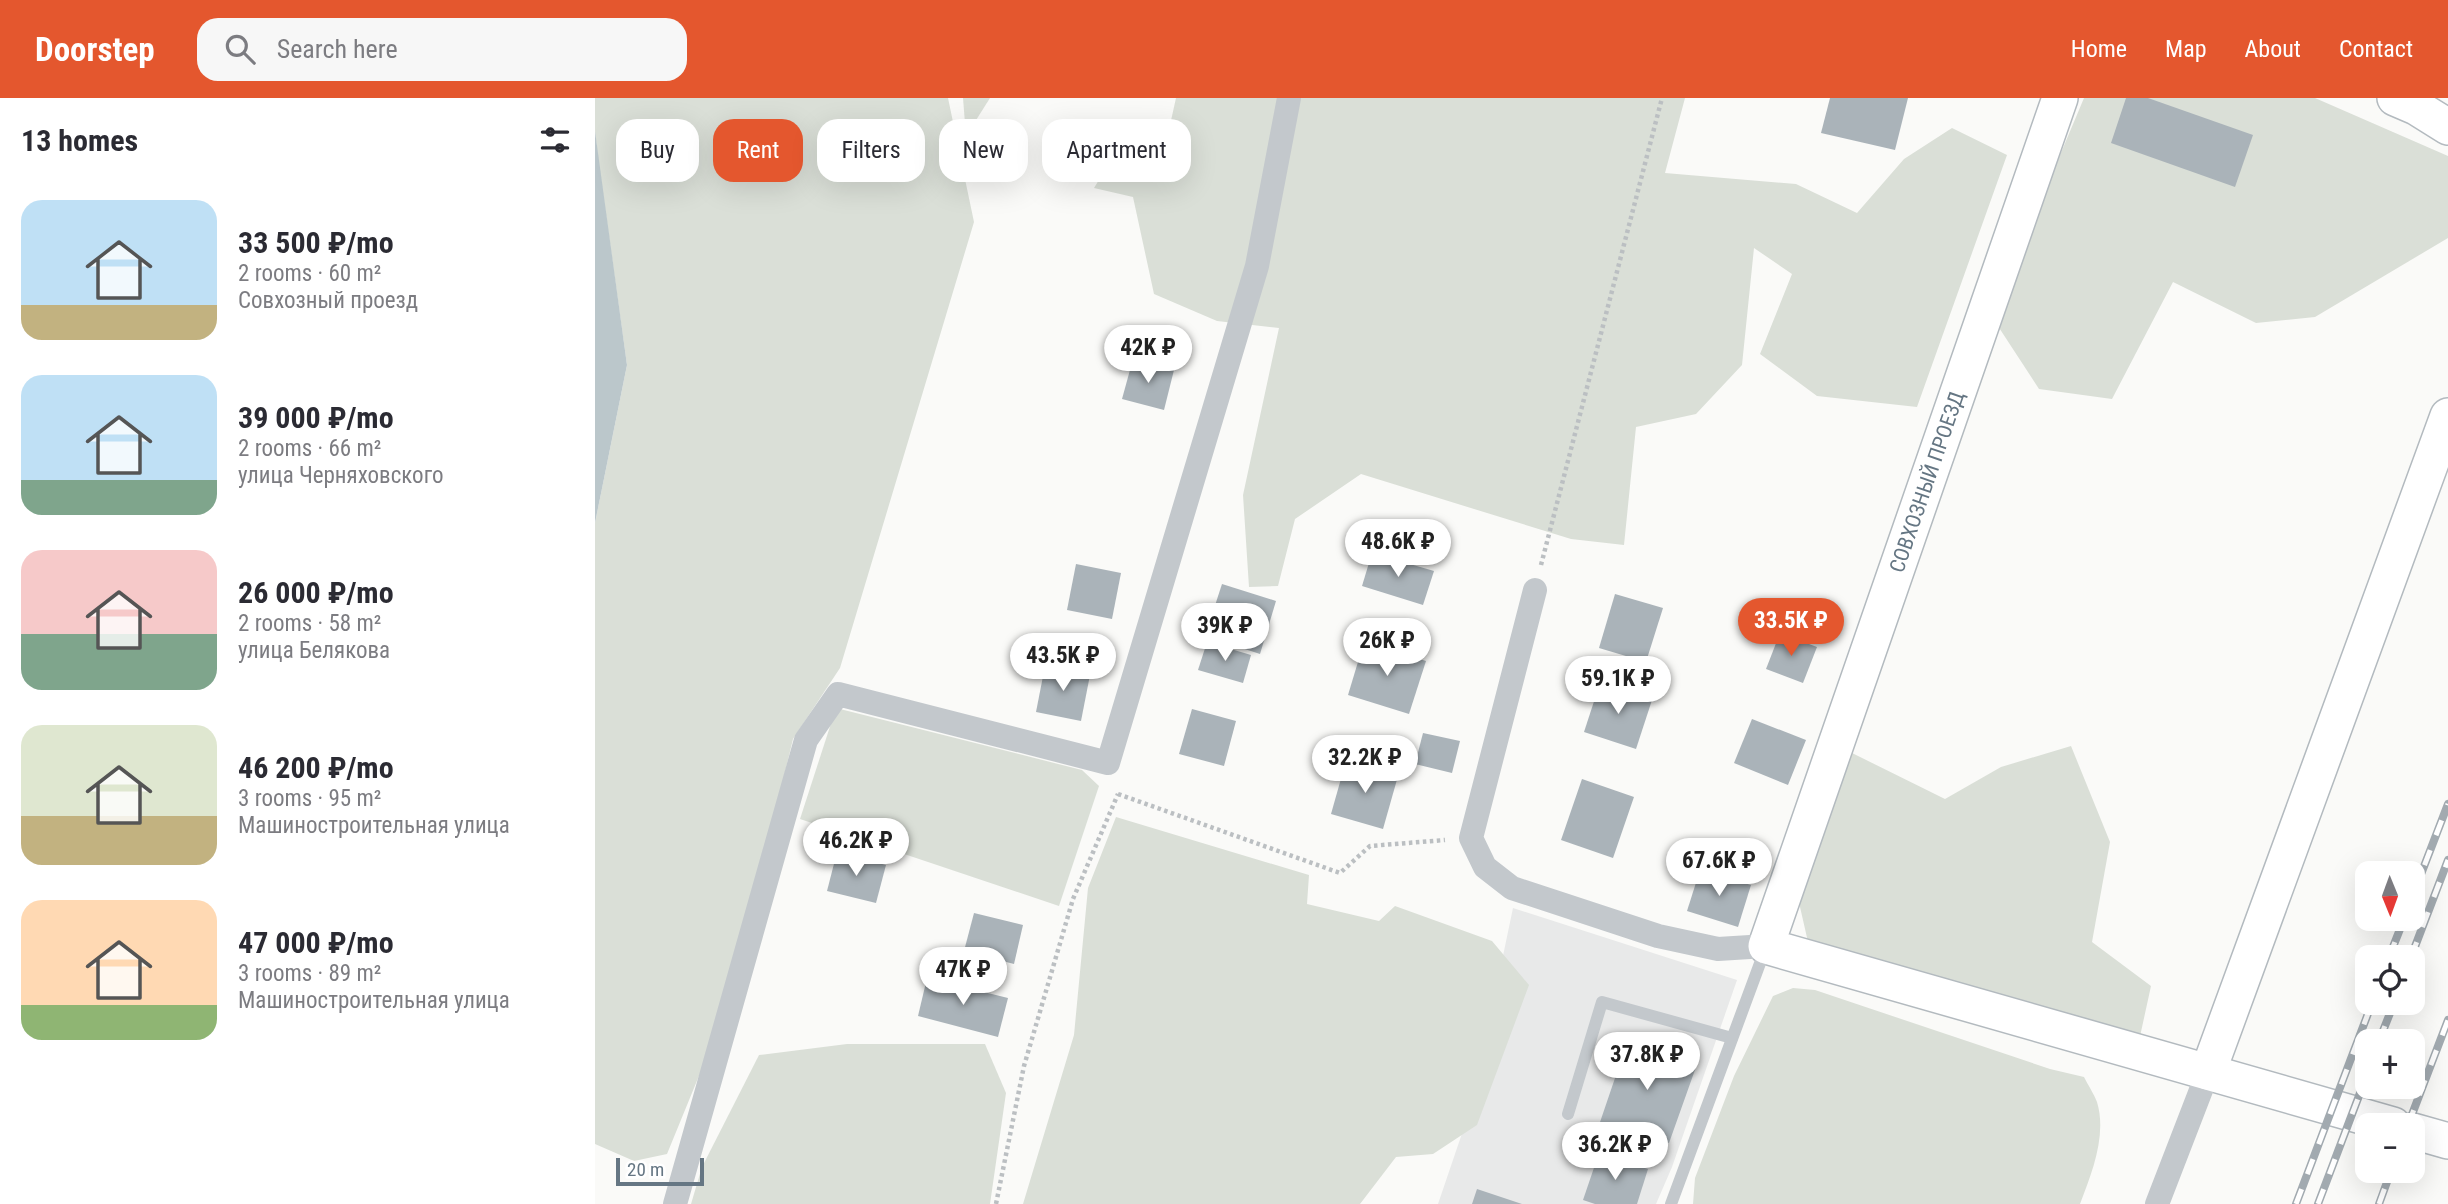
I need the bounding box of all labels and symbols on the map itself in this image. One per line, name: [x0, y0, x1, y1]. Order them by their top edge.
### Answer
pin: 42K ₽: [1099, 326, 1197, 385]
street label: СОВХОЗНЫЙ ПРОЕЗД: [1885, 388, 1969, 576]
pin: 48.6K ₽: [1333, 519, 1463, 579]
pin: 33.5K ₽: [1726, 598, 1856, 658]
pin: 39K ₽: [1176, 603, 1274, 663]
pin: 26K ₽: [1338, 618, 1436, 678]
pin: 43.5K ₽: [998, 634, 1128, 693]
pin: 59.1K ₽: [1553, 656, 1683, 716]
pin: 32.2K ₽: [1300, 736, 1430, 795]
pin: 46.2K ₽: [791, 818, 921, 878]
pin: 67.6K ₽: [1654, 838, 1784, 898]
north arrow: [2355, 861, 2425, 931]
pin: 47K ₽: [914, 948, 1012, 1007]
pin: 37.8K ₽: [1582, 1032, 1712, 1092]
pin: 36.2K ₽: [1550, 1122, 1680, 1182]
scale bar: [616, 1155, 703, 1187]

